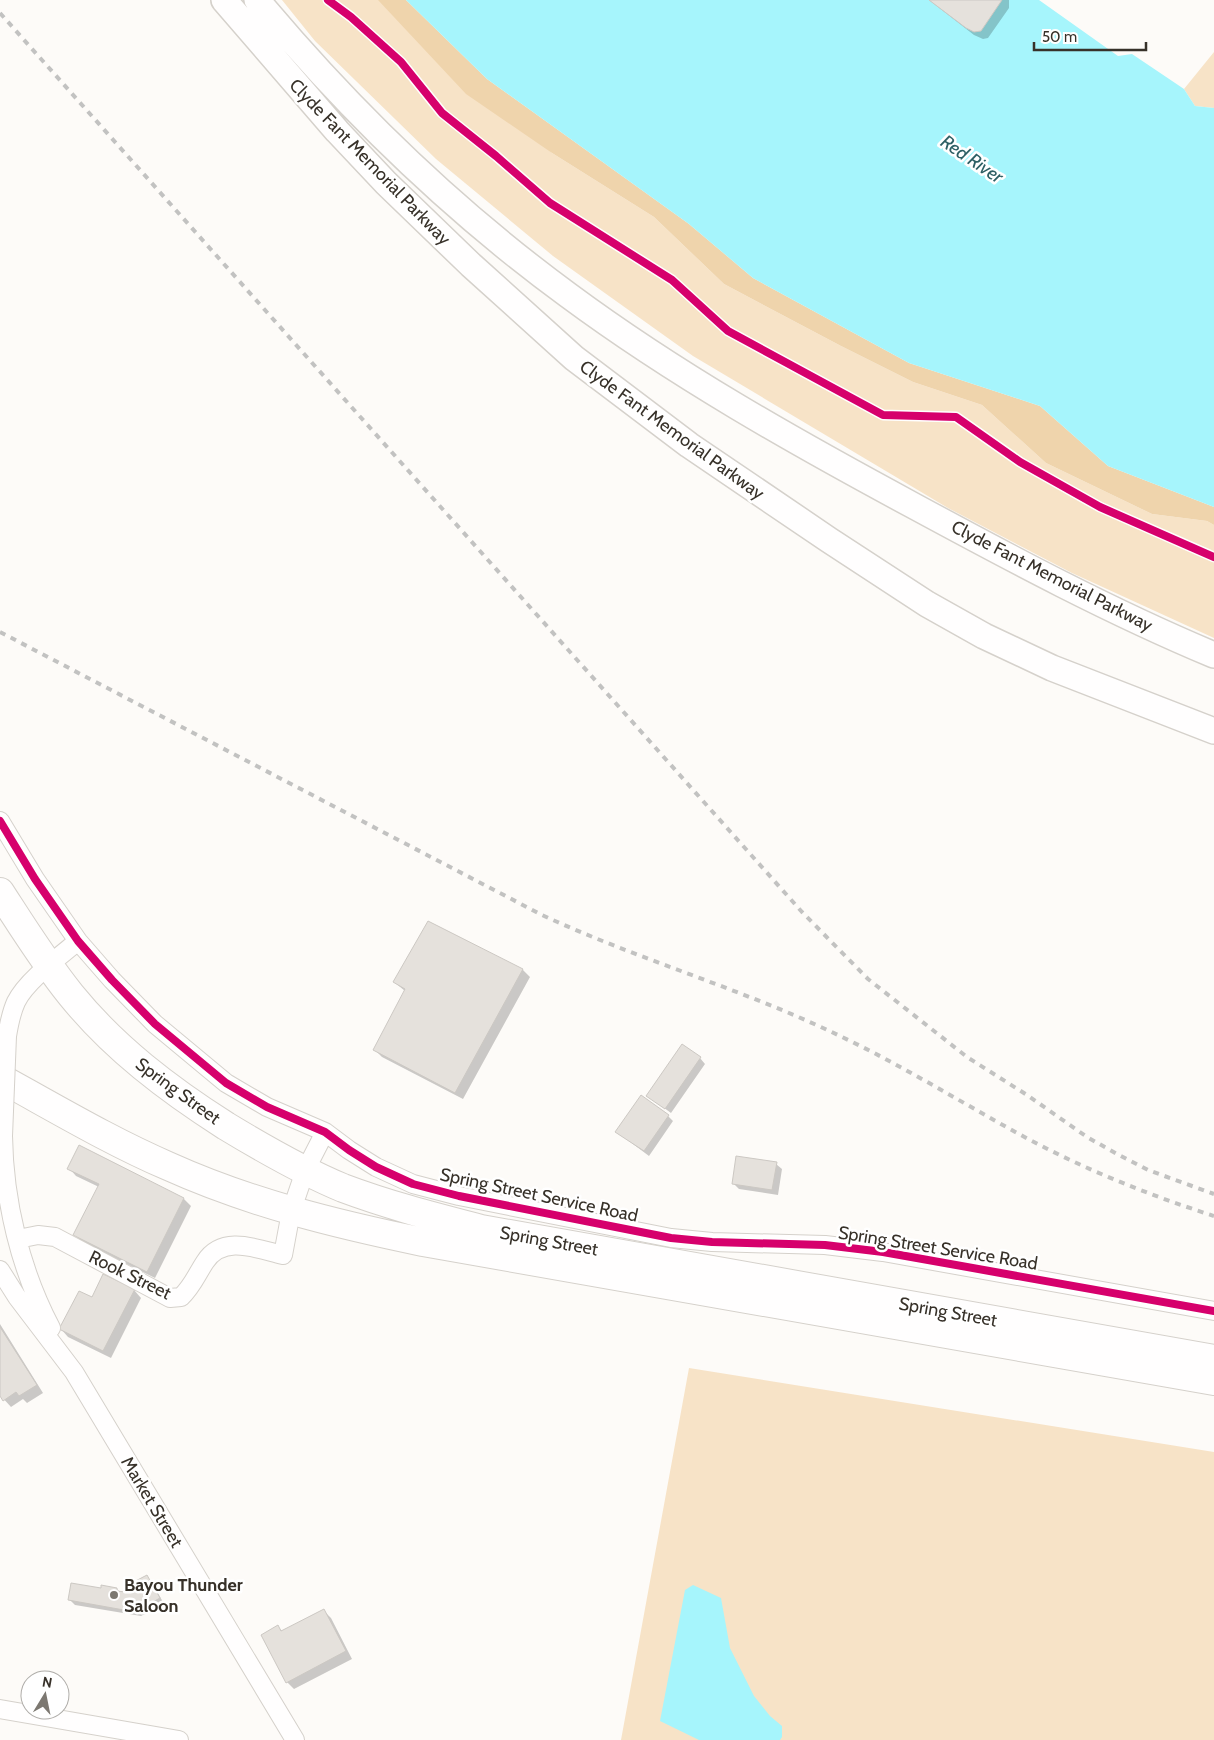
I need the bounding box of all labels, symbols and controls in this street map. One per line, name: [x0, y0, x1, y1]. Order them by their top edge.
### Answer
scale bar: [1034, 20, 1146, 52]
text: 50 m: [1042, 28, 1077, 46]
street label: Clyde Fant Memorial Parkway: [285, 74, 455, 250]
water label: Red River: [936, 130, 1009, 189]
street label: Clyde Fant Memorial Parkway: [575, 356, 769, 504]
street label: Clyde Fant Memorial Parkway: [948, 516, 1156, 636]
street label: Spring Street: [131, 1053, 225, 1129]
street label: Spring Street Service Road: [438, 1163, 640, 1227]
street label: Spring Street Service Road: [837, 1221, 1039, 1275]
street label: Spring Street: [498, 1222, 600, 1260]
street label: Rook Street: [85, 1246, 175, 1304]
street label: Spring Street: [897, 1293, 999, 1331]
street label: Market Street: [116, 1453, 188, 1551]
place label: Bayou Thunder Saloon: [124, 1574, 243, 1617]
marker: Bayou Thunder Saloon: [108, 1589, 120, 1601]
north arrow: [20, 1670, 70, 1720]
text: N: [41, 1672, 54, 1692]

